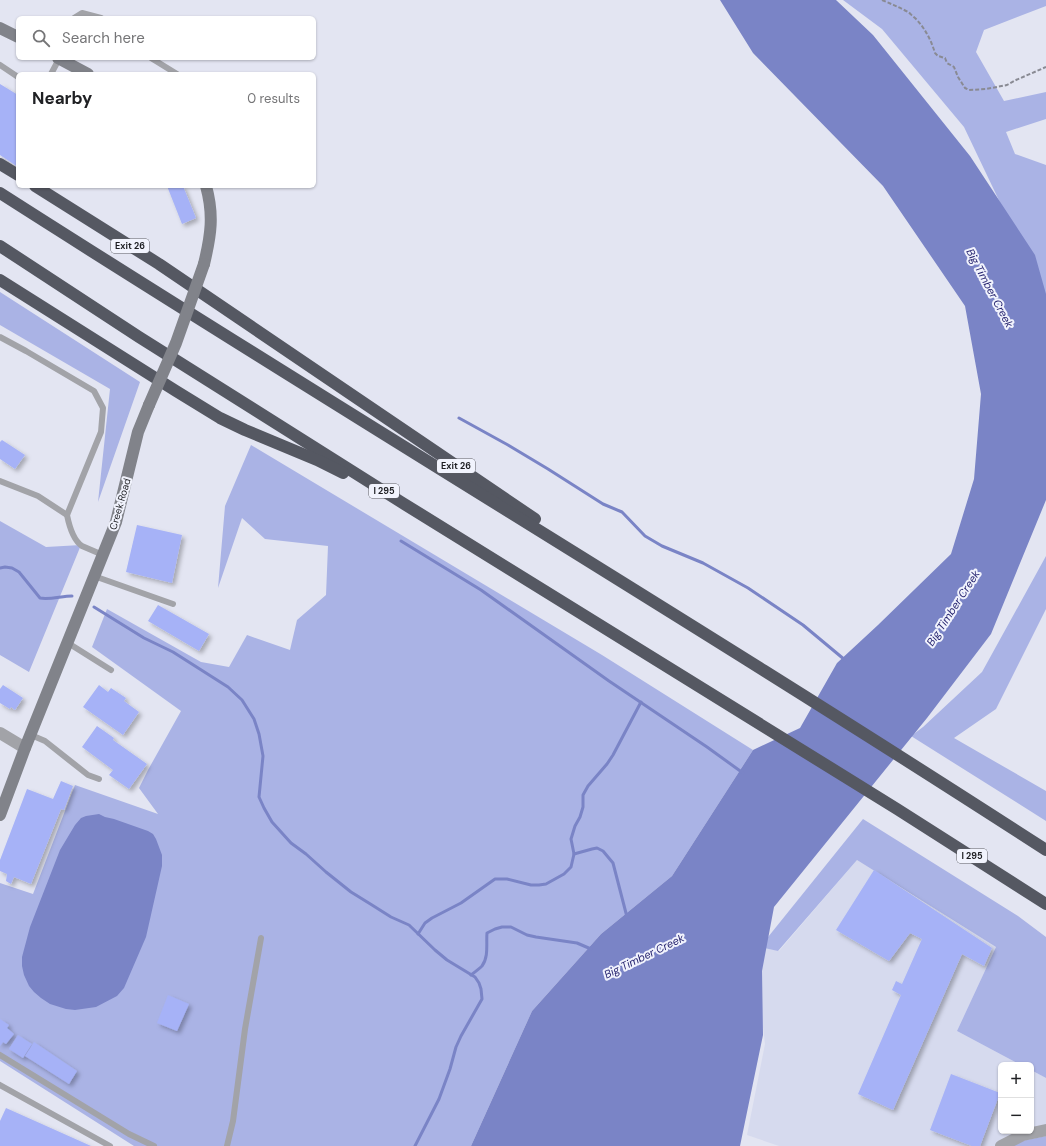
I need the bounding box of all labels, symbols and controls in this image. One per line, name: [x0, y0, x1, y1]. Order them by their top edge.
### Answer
search box: [16, 16, 316, 60]
icon: search: [30, 27, 52, 49]
text: Search here: [62, 28, 145, 48]
text: Nearby: [32, 87, 92, 109]
text: 0 results: [247, 90, 300, 107]
road number: Exit 26: [111, 239, 149, 253]
water label: Big Timber Creek: [963, 246, 1017, 330]
road number: Exit 26: [437, 459, 475, 473]
street label: Creek Road: [106, 477, 134, 531]
road number: I 295: [369, 484, 399, 498]
water label: Big Timber Creek: [923, 567, 983, 648]
road number: I 295: [957, 849, 987, 863]
water label: Big Timber Creek: [602, 930, 687, 981]
map controls: [998, 1062, 1034, 1134]
button: +: [998, 1062, 1034, 1098]
button: −: [998, 1098, 1034, 1134]

